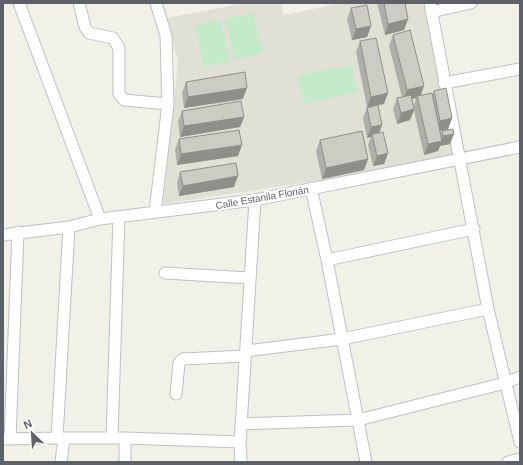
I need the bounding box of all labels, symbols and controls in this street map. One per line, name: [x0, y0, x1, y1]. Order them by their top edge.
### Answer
street label: Calle Estanila Florián: [215, 184, 310, 211]
north arrow: [12, 413, 52, 453]
text: N: [22, 417, 34, 431]

